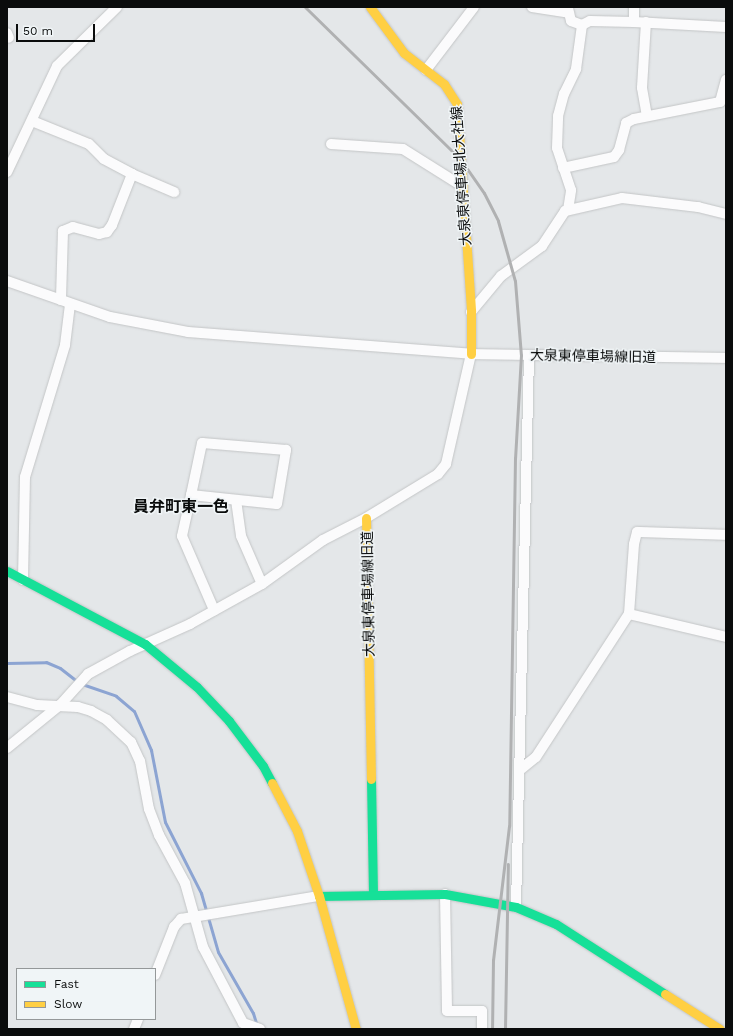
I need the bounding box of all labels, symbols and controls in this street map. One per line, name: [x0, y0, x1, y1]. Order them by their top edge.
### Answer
scale bar: [18, 16, 97, 42]
text: 50 m: [23, 24, 53, 38]
street label: 大泉東停車場北大社線: [448, 106, 474, 246]
street label: 大泉東停車場線旧道: [530, 347, 656, 365]
district label: 員弁町東一色: [133, 497, 229, 517]
street label: 大泉東停車場線旧道: [359, 531, 377, 657]
legend: [16, 968, 156, 1020]
text: Fast: [54, 977, 79, 991]
text: Slow: [54, 997, 82, 1011]

